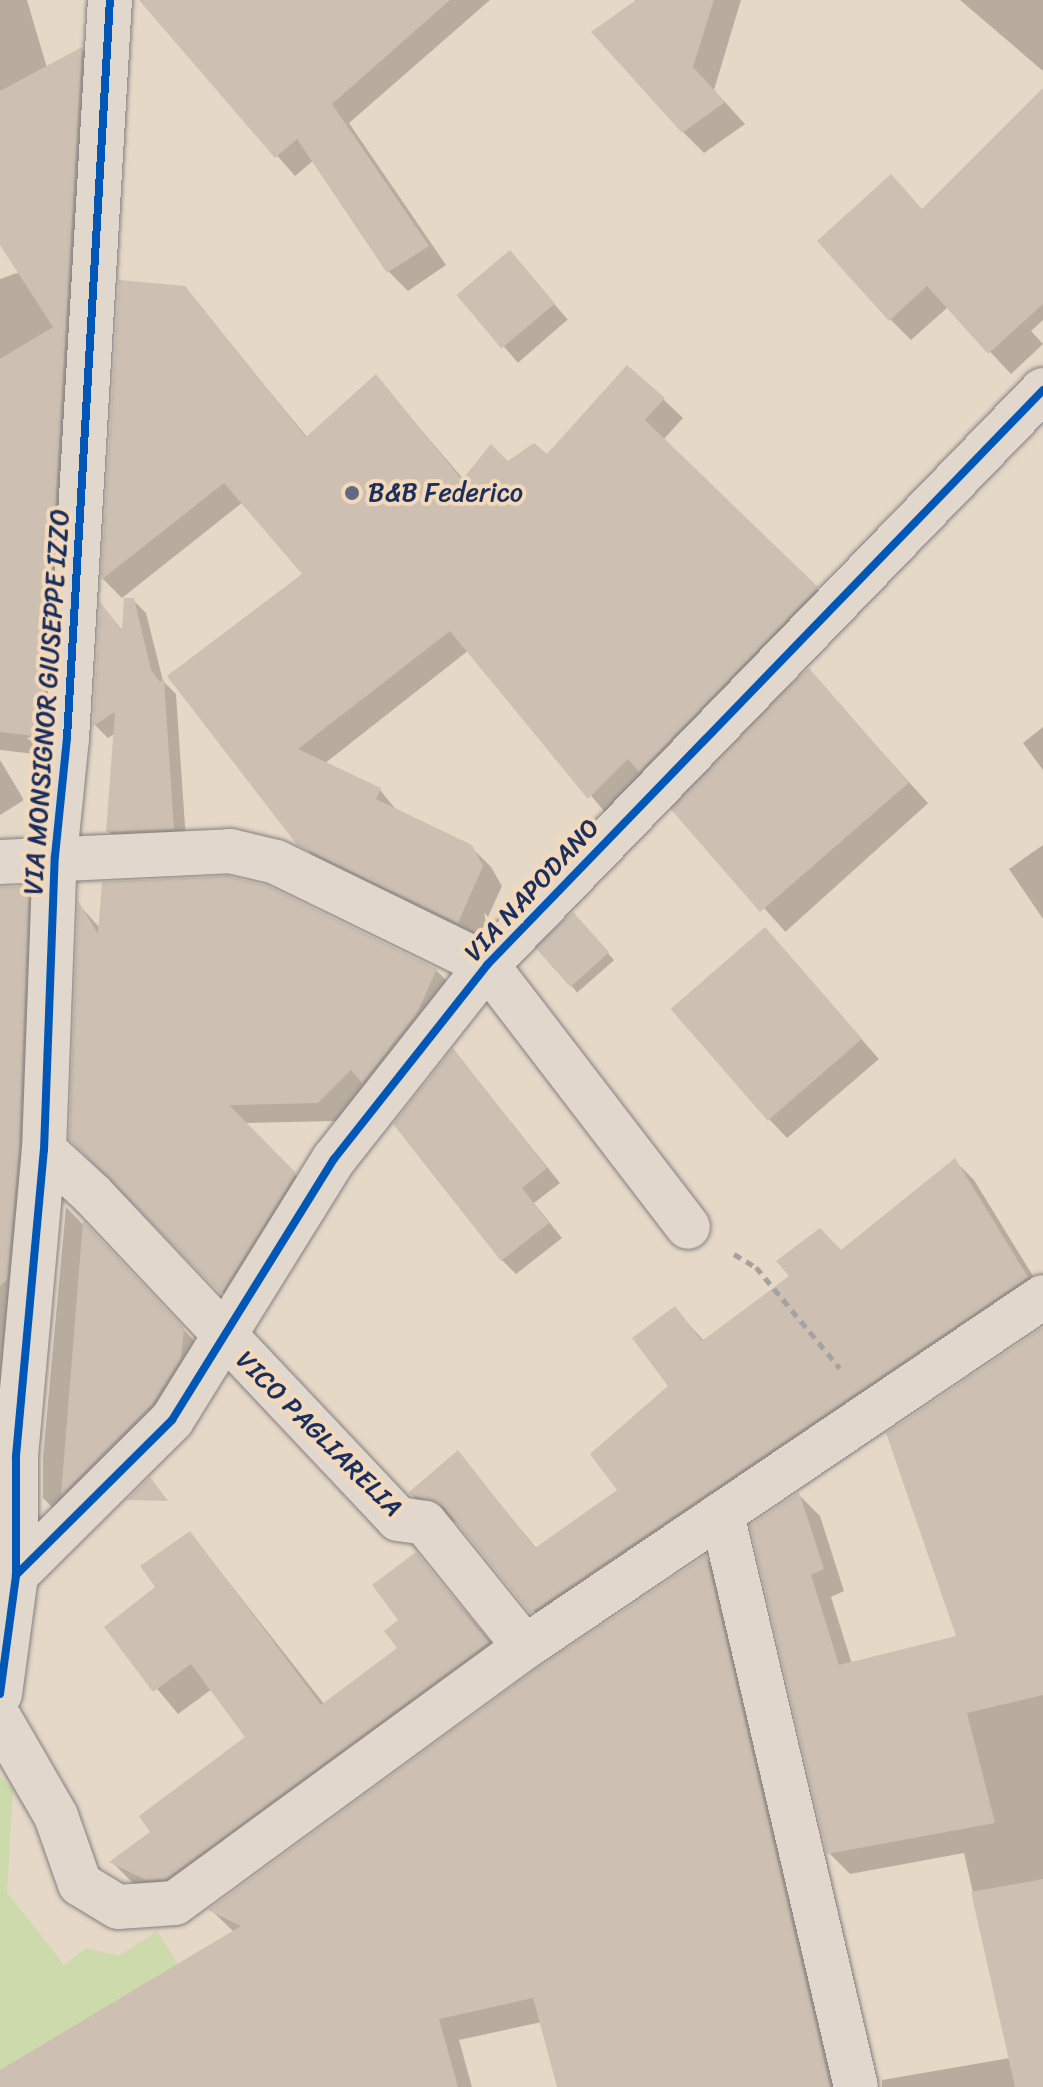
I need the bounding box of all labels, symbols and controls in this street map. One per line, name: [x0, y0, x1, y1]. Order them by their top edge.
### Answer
place label: B&B Federico: [368, 477, 523, 509]
marker: B&B Federico: [343, 484, 361, 502]
street label: VIA MONSIGNOR GIUSEPPE IZZO: [18, 510, 76, 894]
street label: VIA NAPODANO: [458, 812, 606, 968]
street label: VICO PAGLIARELIA: [231, 1346, 407, 1522]

